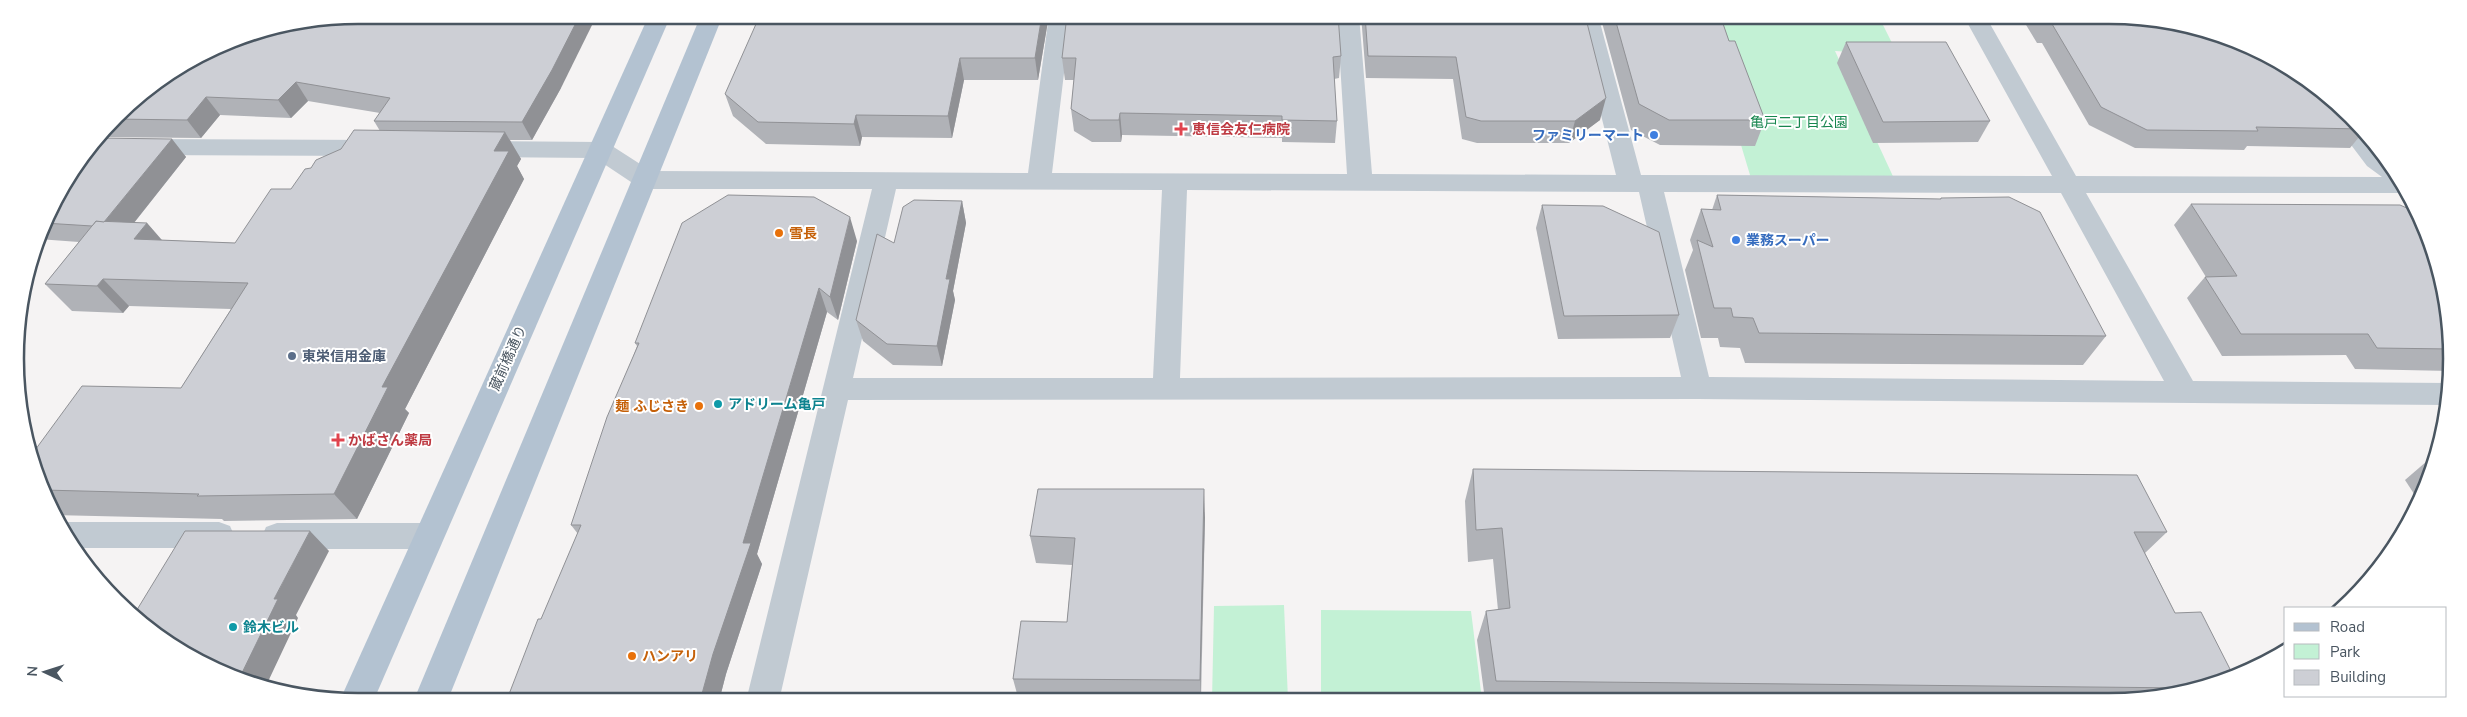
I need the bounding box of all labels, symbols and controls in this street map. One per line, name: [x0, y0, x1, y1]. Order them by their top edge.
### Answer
park label: 亀戸二丁目公園: [1750, 113, 1848, 132]
place label: 恵信会友仁病院: [1192, 120, 1290, 139]
marker: 恵信会友仁病院: [1174, 122, 1188, 136]
place label: ファミリーマート: [1532, 126, 1644, 145]
marker: ファミリーマート: [1648, 129, 1660, 141]
place label: 雪長: [789, 224, 817, 243]
marker: 雪長: [773, 227, 785, 239]
place label: 業務スーパー: [1746, 231, 1830, 250]
marker: 業務スーパー: [1730, 234, 1742, 246]
street label: 蔵前橋通り: [485, 322, 531, 394]
place label: 東栄信用金庫: [302, 347, 386, 366]
marker: 東栄信用金庫: [286, 350, 298, 362]
place label: アドリーム亀戸: [728, 395, 826, 414]
place label: 麺 ふじさき: [615, 397, 689, 416]
marker: アドリーム亀戸: [712, 398, 724, 410]
marker: 麺 ふじさき: [693, 400, 705, 412]
place label: かばさん薬局: [348, 431, 432, 450]
marker: かばさん薬局: [332, 434, 344, 446]
legend: [2284, 607, 2447, 697]
text: Road: [2330, 617, 2365, 637]
place label: 鈴木ビル: [243, 618, 299, 637]
marker: 鈴木ビル: [227, 621, 239, 633]
text: Park: [2330, 642, 2360, 662]
north arrow: [20, 647, 70, 697]
place label: ハンアリ: [642, 647, 698, 666]
marker: ハンアリ: [626, 650, 638, 662]
text: N: [23, 665, 42, 677]
text: Building: [2330, 667, 2386, 687]

